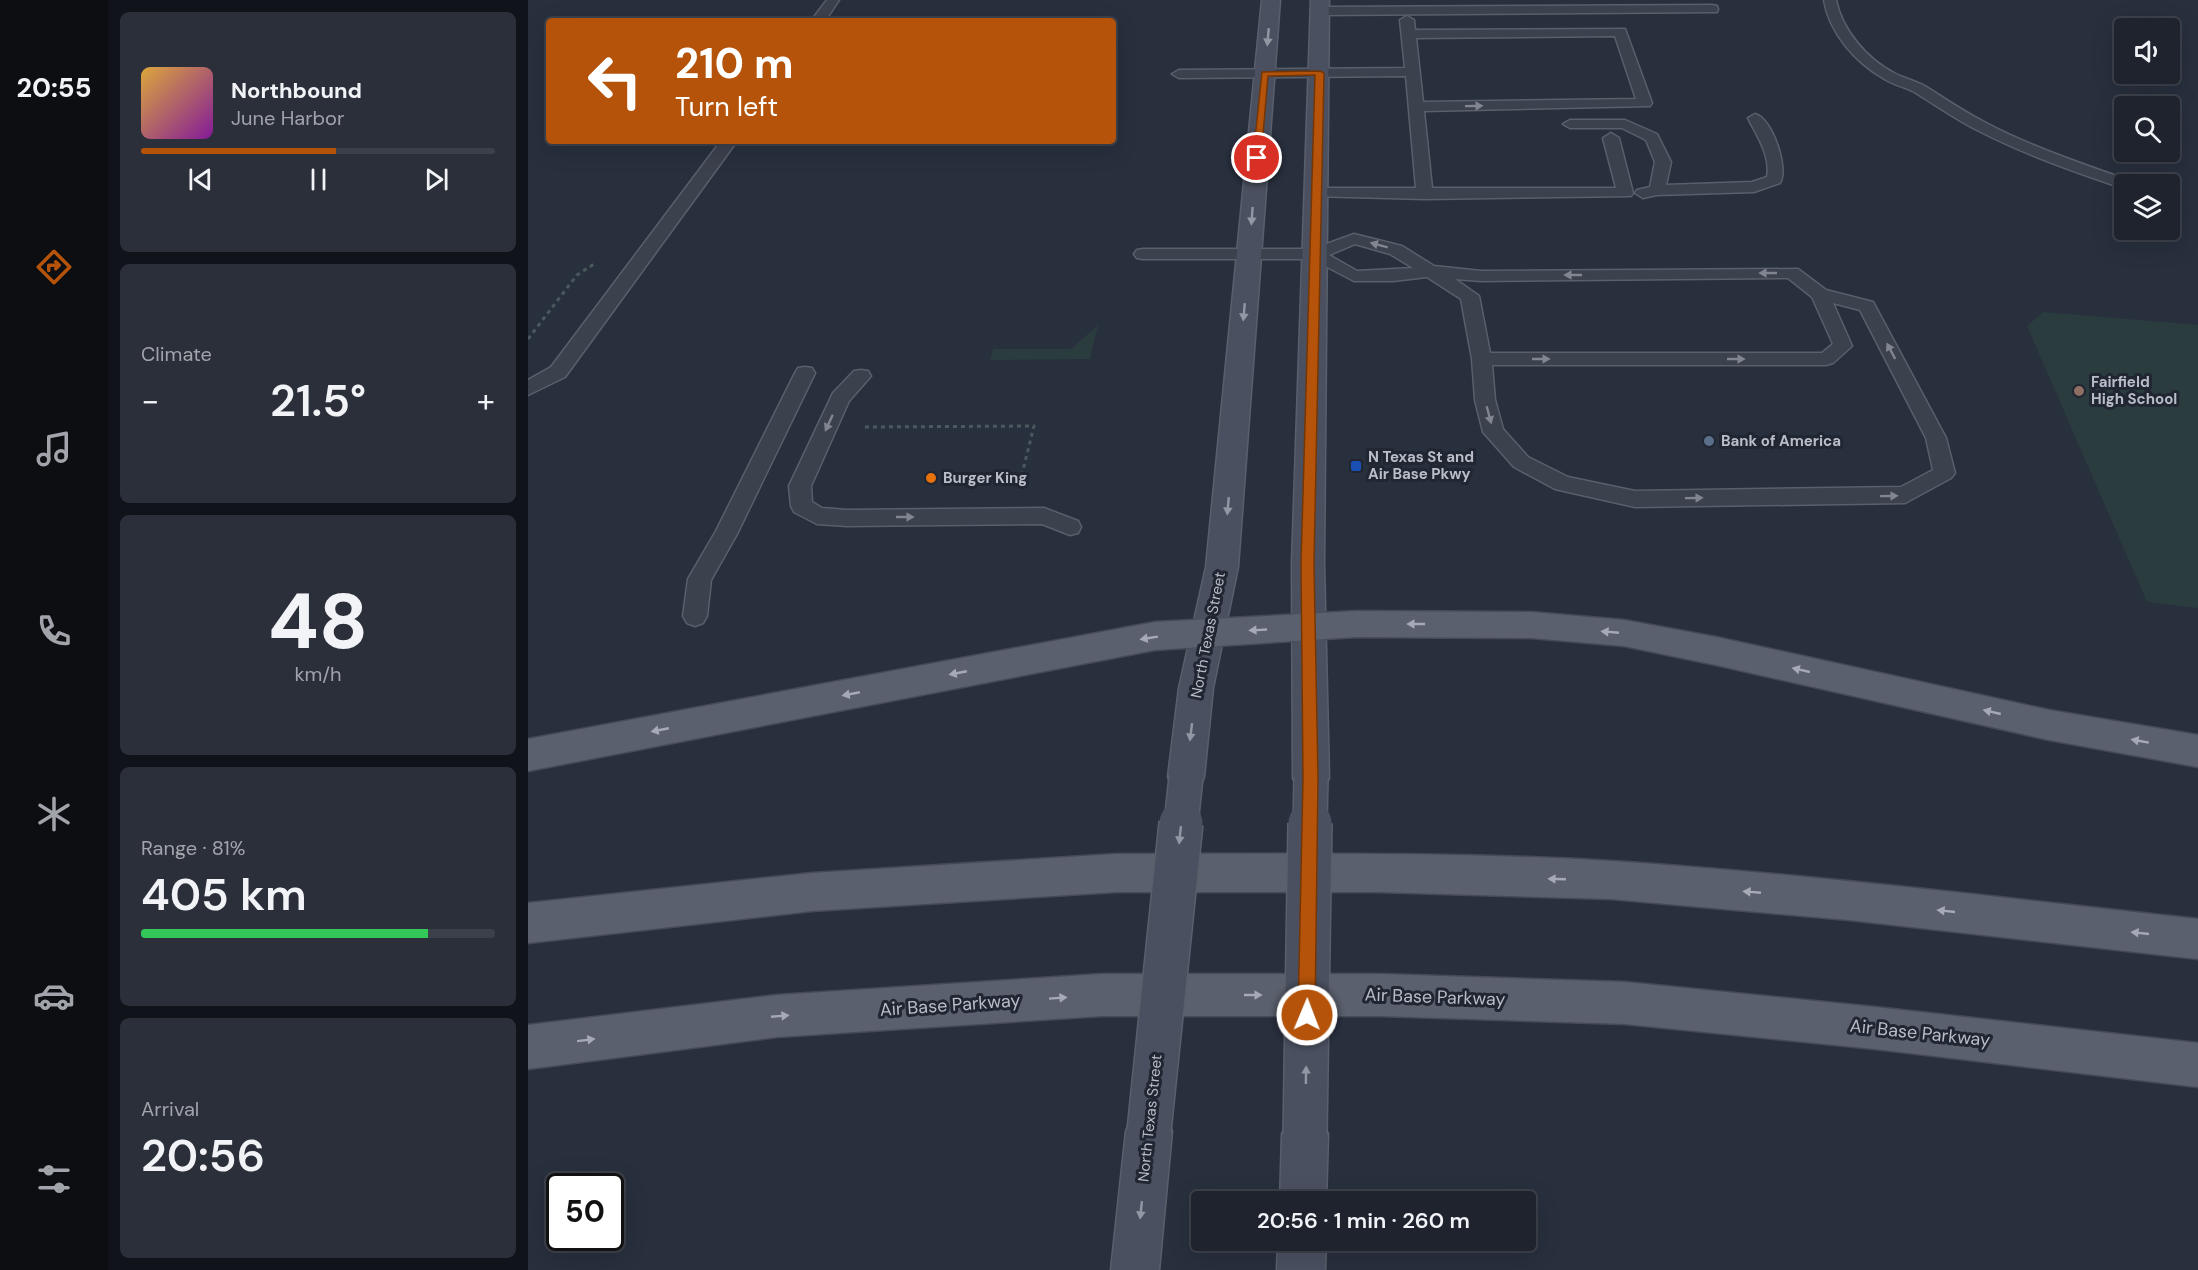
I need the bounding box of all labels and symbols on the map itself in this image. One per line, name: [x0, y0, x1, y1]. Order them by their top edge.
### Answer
one-way arrow: [1263, 27, 1273, 46]
one-way arrow: [1465, 101, 1484, 110]
pin: [1231, 132, 1282, 183]
one-way arrow: [1248, 206, 1257, 225]
one-way arrow: [1370, 240, 1388, 249]
one-way arrow: [1759, 269, 1778, 278]
one-way arrow: [1564, 270, 1583, 280]
one-way arrow: [1240, 302, 1249, 321]
one-way arrow: [1886, 342, 1896, 359]
one-way arrow: [1531, 354, 1550, 364]
one-way arrow: [1726, 354, 1745, 364]
place label: Fairfield High School: [2091, 372, 2177, 409]
marker: Fairfield High School: [2072, 384, 2086, 398]
one-way arrow: [1485, 406, 1494, 424]
one-way arrow: [824, 415, 833, 432]
place label: Bank of America: [1721, 431, 1841, 451]
marker: Bank of America: [1702, 434, 1716, 448]
place label: N Texas St and Air Base Pkwy: [1368, 447, 1474, 484]
marker: N Texas St and Air Base Pkwy: [1349, 459, 1363, 473]
place label: Burger King: [943, 468, 1027, 488]
marker: Burger King: [924, 471, 938, 485]
one-way arrow: [1879, 491, 1898, 500]
one-way arrow: [1684, 493, 1703, 503]
one-way arrow: [1223, 496, 1232, 515]
one-way arrow: [895, 512, 914, 522]
street label: North Texas Street: [1186, 570, 1230, 700]
one-way arrow: [1406, 619, 1425, 629]
one-way arrow: [1249, 625, 1268, 635]
one-way arrow: [1601, 627, 1620, 637]
one-way arrow: [1140, 633, 1159, 642]
one-way arrow: [1792, 665, 1811, 674]
one-way arrow: [948, 669, 967, 678]
one-way arrow: [842, 690, 861, 699]
one-way arrow: [1982, 707, 2001, 717]
one-way arrow: [1186, 722, 1196, 741]
one-way arrow: [650, 726, 669, 735]
one-way arrow: [2131, 736, 2150, 745]
one-way arrow: [1175, 825, 1185, 844]
one-way arrow: [1548, 874, 1567, 883]
one-way arrow: [1742, 887, 1761, 897]
one-way arrow: [1936, 906, 1955, 916]
one-way arrow: [2130, 928, 2149, 937]
position arrow: [1275, 983, 1339, 1047]
street label: Air Base Parkway: [1364, 983, 1506, 1011]
street label: Air Base Parkway: [879, 988, 1021, 1022]
one-way arrow: [1243, 990, 1262, 1000]
one-way arrow: [1049, 994, 1068, 1003]
one-way arrow: [770, 1011, 789, 1021]
street label: Air Base Parkway: [1849, 1014, 1991, 1052]
one-way arrow: [577, 1035, 596, 1044]
street label: North Texas Street: [1133, 1053, 1167, 1183]
one-way arrow: [1301, 1066, 1310, 1085]
speed limit sign: 50: [546, 1173, 624, 1251]
one-way arrow: [1136, 1200, 1146, 1219]

